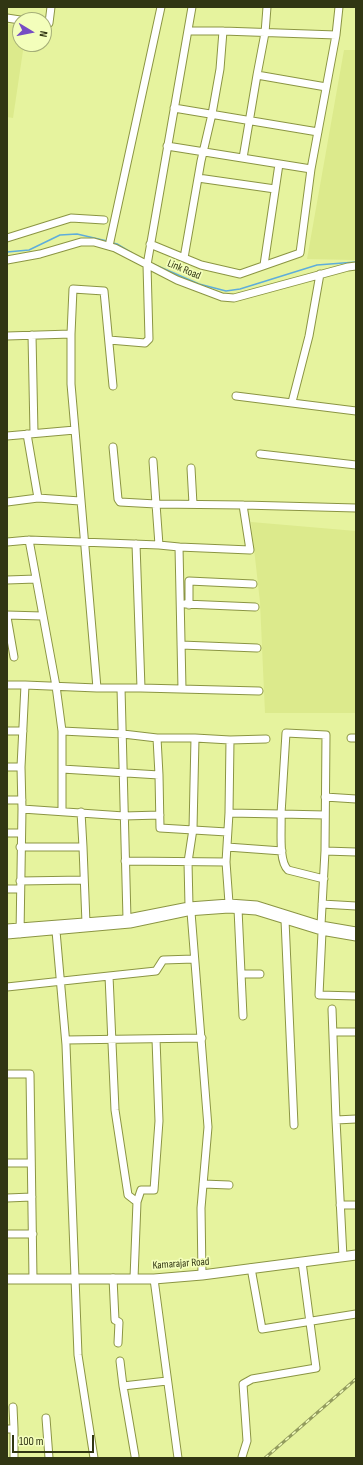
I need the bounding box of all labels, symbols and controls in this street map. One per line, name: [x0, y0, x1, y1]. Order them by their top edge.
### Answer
north arrow: [12, 12, 52, 52]
text: N: [36, 30, 50, 38]
street label: Link Road: [165, 257, 203, 283]
street label: Kamarajar Road: [152, 1255, 210, 1273]
scale bar: [14, 1427, 96, 1453]
text: 100 m: [19, 1434, 44, 1449]

